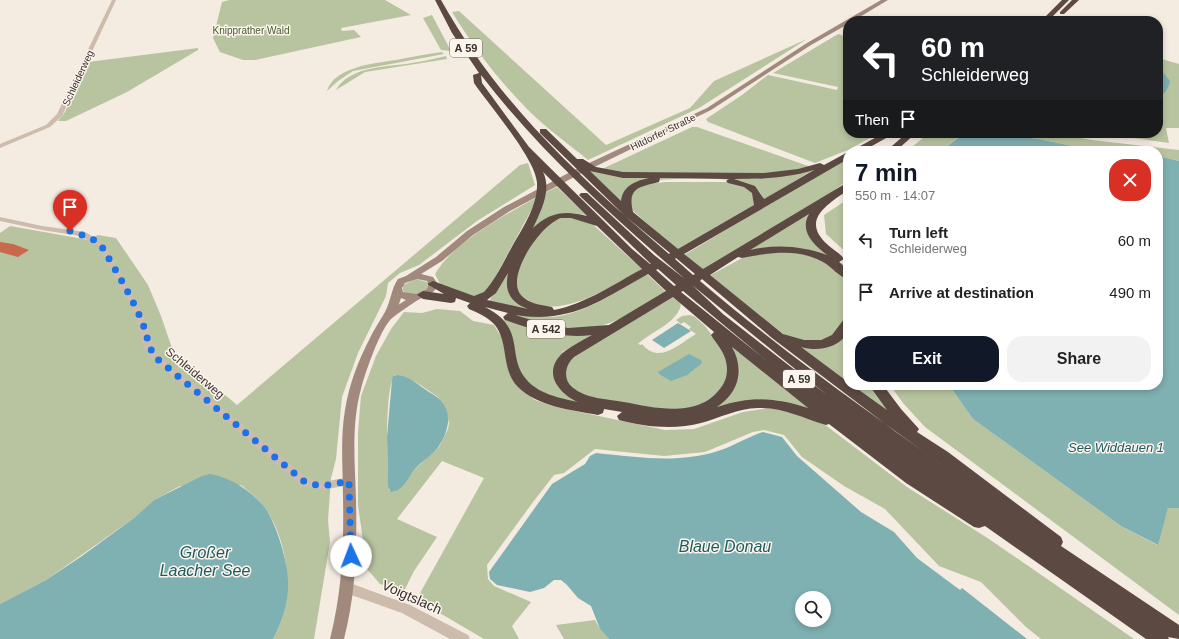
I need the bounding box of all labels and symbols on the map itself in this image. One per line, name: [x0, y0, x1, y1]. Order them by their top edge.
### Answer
park label: Knipprather Wald: [213, 25, 289, 36]
road number: A 59: [450, 39, 482, 57]
street label: Schleiderweg: [60, 48, 96, 108]
street label: Hitdorfer Straße: [629, 111, 698, 153]
pin: [53, 190, 87, 231]
road number: A 542: [527, 320, 565, 338]
street label: Schleiderweg: [163, 344, 227, 402]
road number: A 59: [783, 370, 815, 388]
water label: See Widdauen 1: [1068, 440, 1164, 455]
position arrow: [330, 535, 372, 577]
water label: Blaue Donau: [679, 538, 771, 555]
water label: Großer Laacher See: [160, 544, 250, 579]
street label: Voigtslach: [380, 577, 444, 617]

